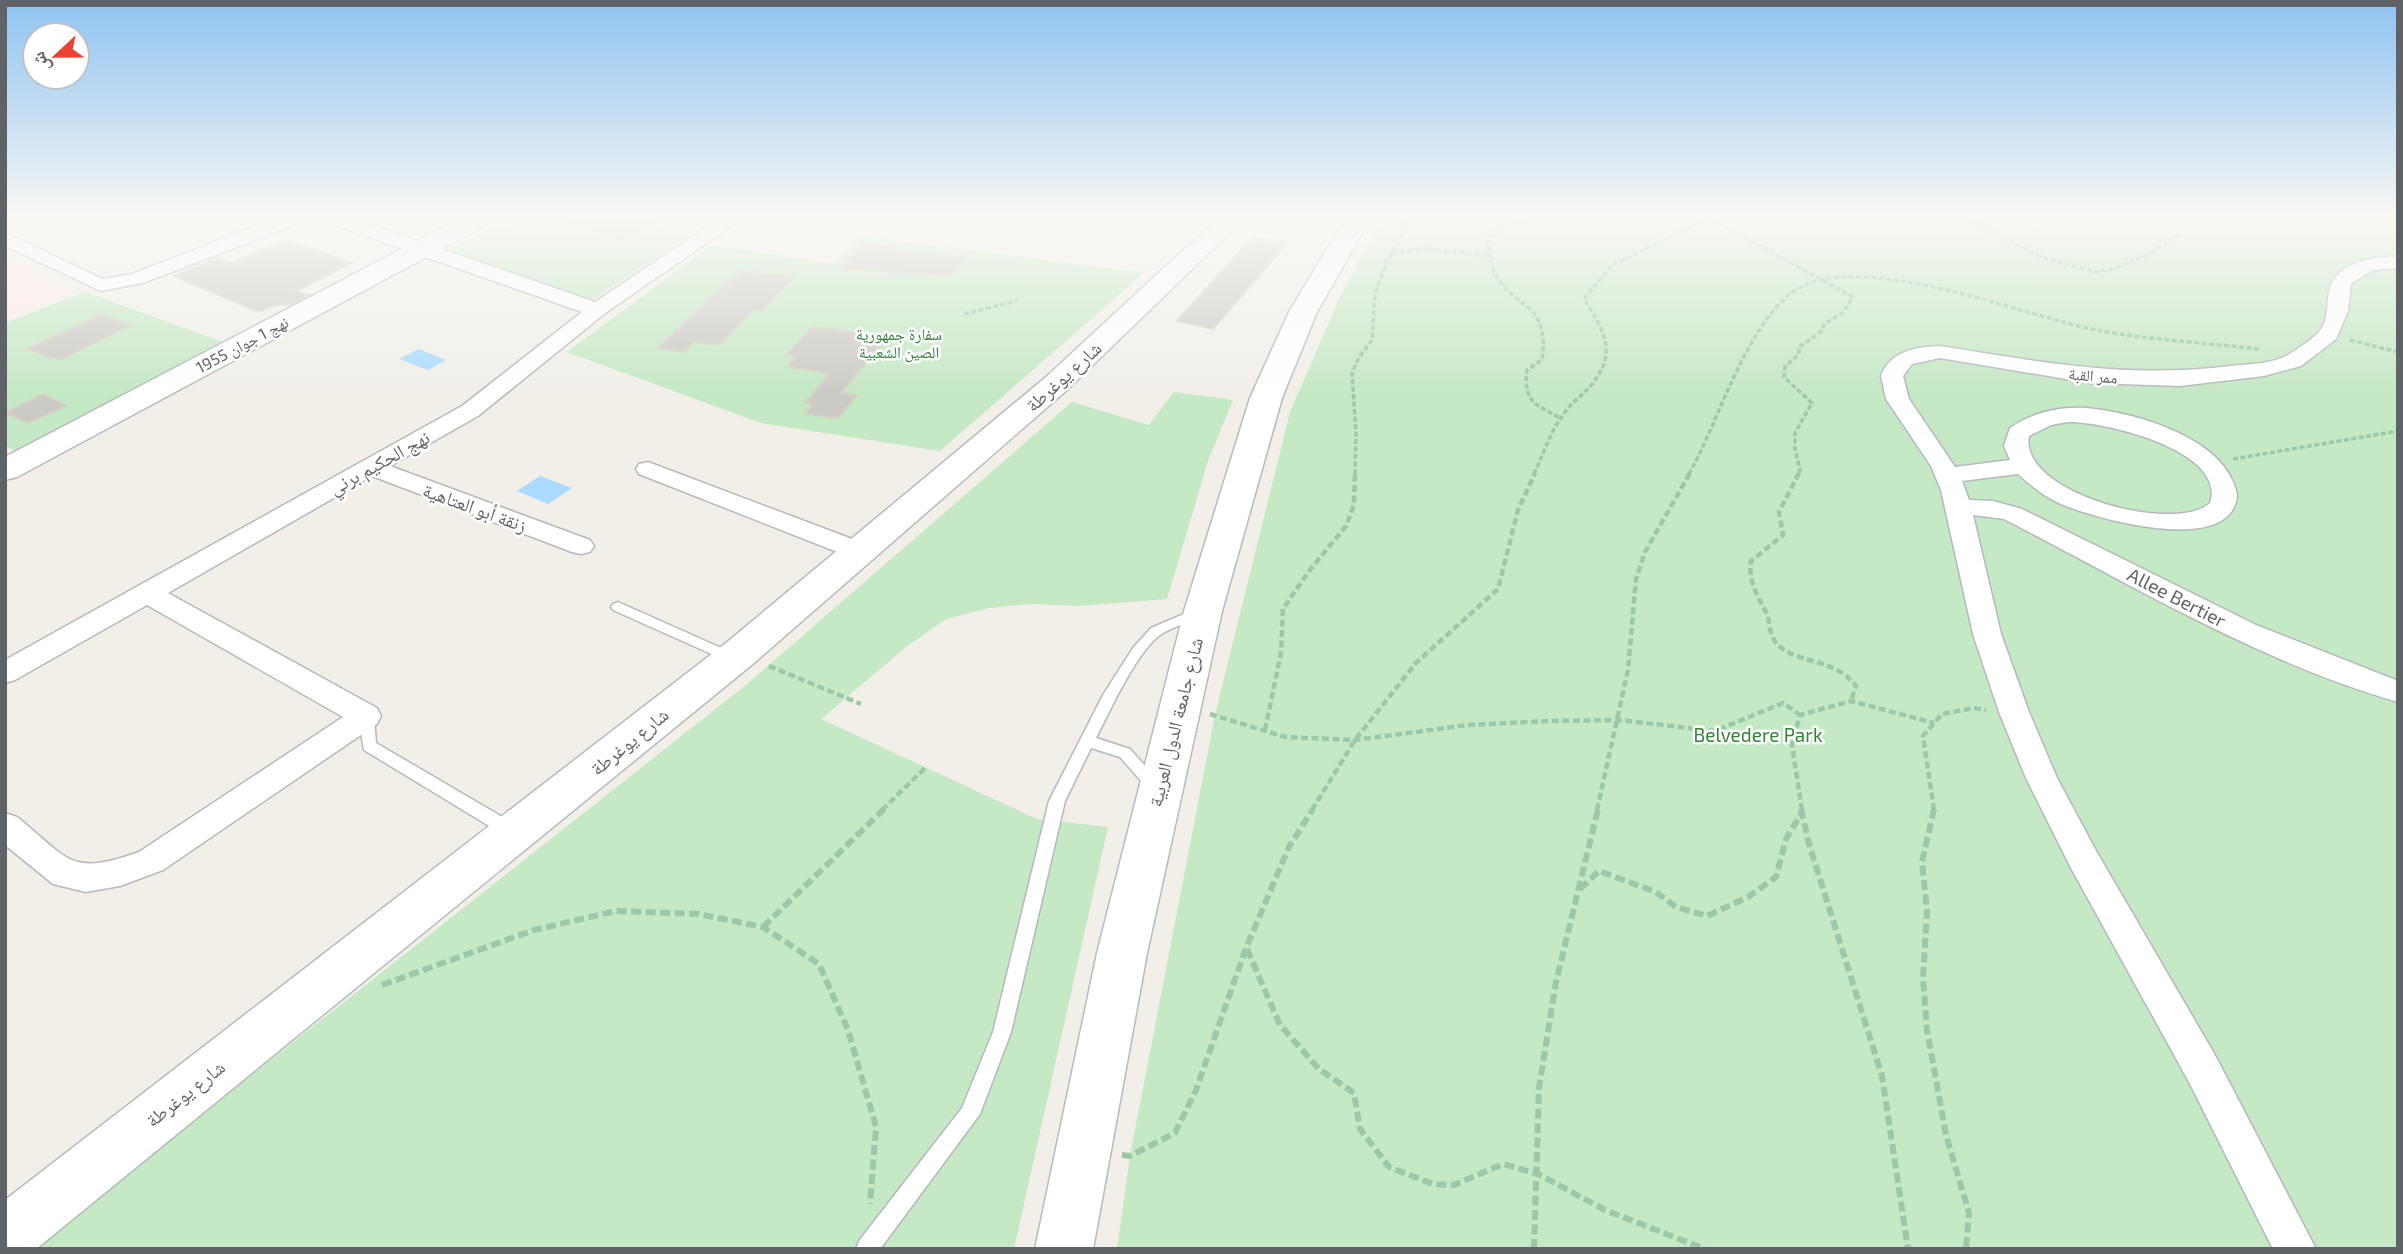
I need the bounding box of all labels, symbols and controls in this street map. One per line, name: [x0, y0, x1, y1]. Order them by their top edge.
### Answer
north arrow: [21, 21, 91, 91]
text: ش: [25, 49, 55, 76]
street label: نهج 1 جوان 1955: [193, 312, 292, 378]
park label: سفارة جمهورية الصين الشعبية: [856, 324, 942, 363]
street label: شارع يوغرطة: [1020, 336, 1106, 417]
street label: ممر القبة: [2068, 363, 2118, 388]
street label: نهج الحكيم برني: [325, 425, 436, 503]
street label: زنقة أبو العتاهية: [420, 478, 530, 537]
street label: Allee Bertier: [2124, 562, 2230, 632]
street label: شارع جامعة الدول العربية: [1143, 635, 1208, 809]
street label: شارع يوغرطة: [585, 702, 673, 780]
park label: Belvedere Park: [1693, 723, 1823, 746]
street label: شارع يوغرطة: [141, 1055, 230, 1132]

